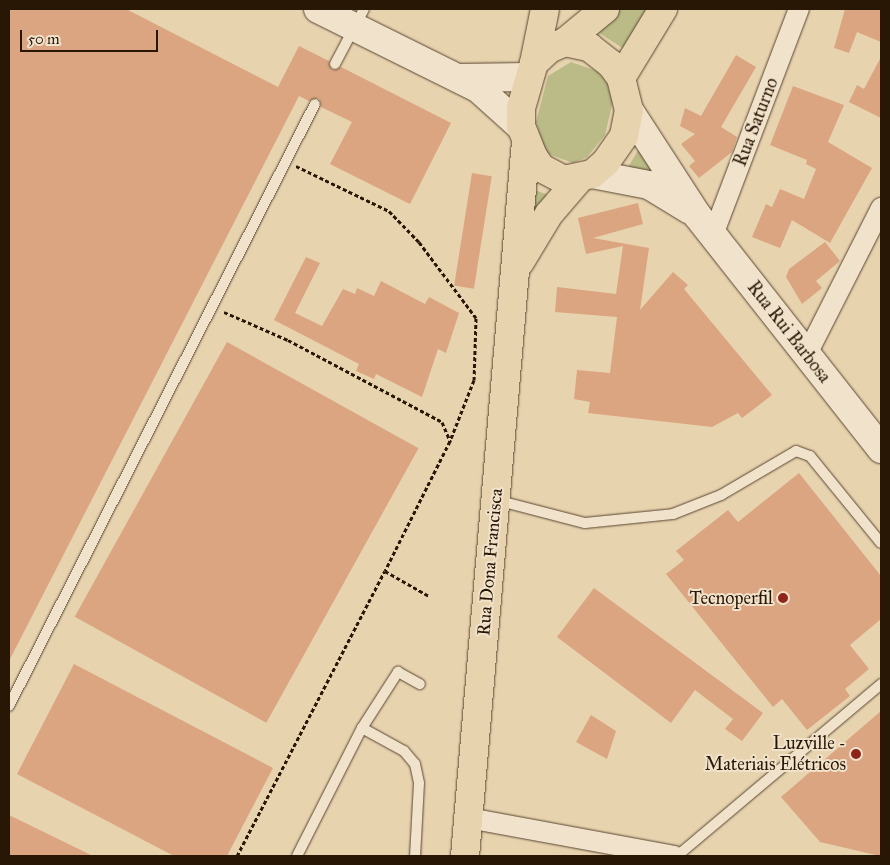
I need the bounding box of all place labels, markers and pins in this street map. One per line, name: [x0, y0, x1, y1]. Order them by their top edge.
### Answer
place label: Tecnoperfil: [690, 587, 773, 609]
marker: Tecnoperfil: [777, 592, 789, 604]
place label: Luzville - Materiais Elétricos: [705, 733, 846, 776]
marker: Luzville - Materiais Elétricos: [850, 748, 862, 760]

